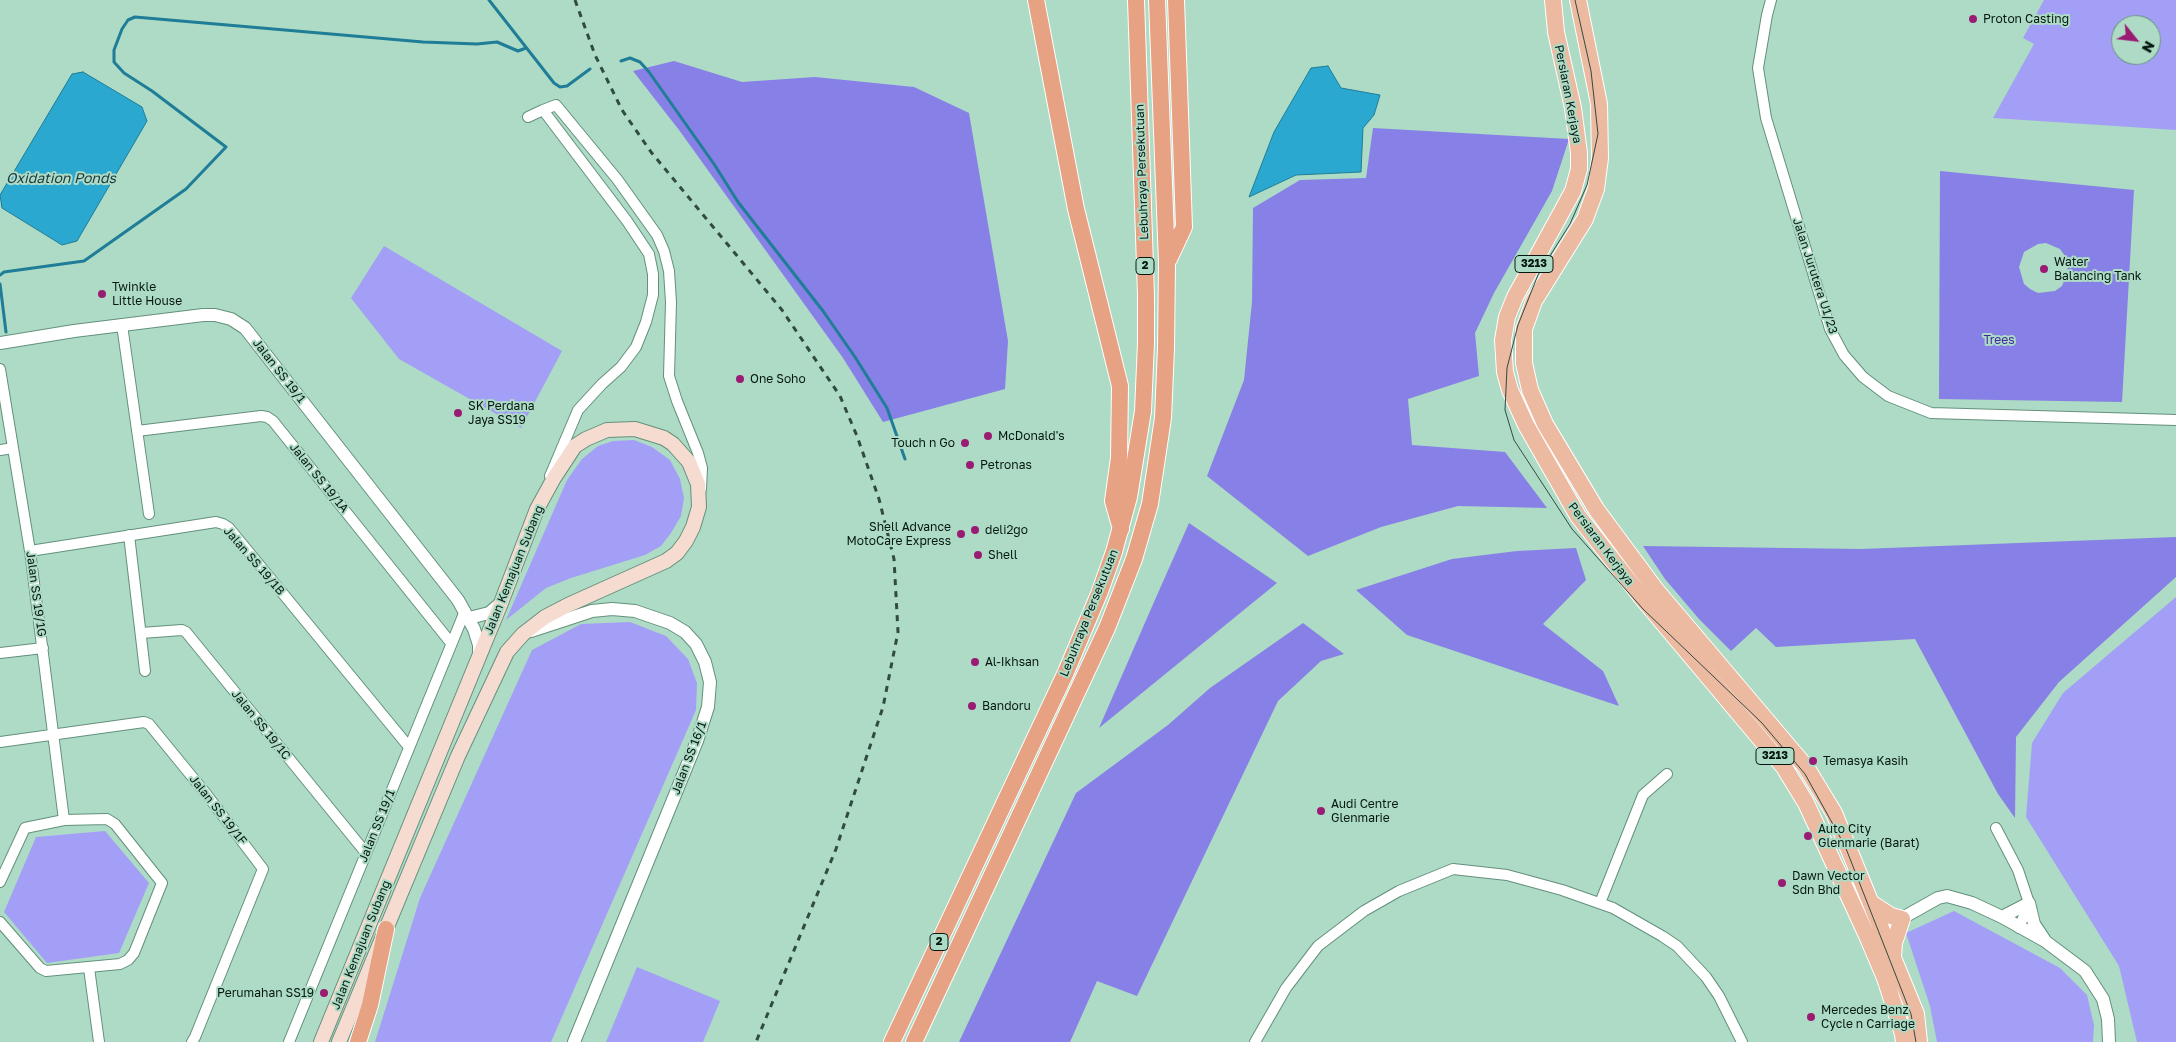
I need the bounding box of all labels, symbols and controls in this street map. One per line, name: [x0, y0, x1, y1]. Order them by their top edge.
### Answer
place label: Proton Casting: [1983, 12, 2069, 26]
marker: Proton Casting: [1967, 13, 1979, 25]
north arrow: [2111, 15, 2161, 65]
text: N: [2139, 38, 2159, 56]
street label: Persiaran Kerjaya: [1551, 44, 1585, 144]
street label: Lebuhraya Persekutuan: [1132, 104, 1152, 240]
water label: Oxidation Ponds: [6, 171, 116, 187]
street label: Jalan Jurutera U1/23: [1790, 216, 1840, 336]
road number: 3213: [1515, 255, 1553, 272]
place label: Water Balancing Tank: [2054, 255, 2142, 283]
road number: 2: [1136, 258, 1154, 274]
marker: Water Balancing Tank: [2038, 263, 2050, 275]
place label: Twinkle Little House: [112, 280, 182, 308]
marker: Twinkle Little House: [96, 288, 108, 300]
park label: Trees: [1983, 333, 2015, 347]
street label: Jalan SS 19/1: [249, 336, 309, 406]
place label: One Soho: [750, 372, 806, 386]
marker: One Soho: [734, 373, 746, 385]
place label: SK Perdana Jaya SS19: [468, 399, 535, 427]
marker: SK Perdana Jaya SS19: [452, 407, 464, 419]
place label: McDonald's: [998, 429, 1065, 443]
marker: McDonald's: [982, 430, 994, 442]
place label: Touch n Go: [891, 436, 955, 450]
marker: Touch n Go: [959, 437, 971, 449]
street label: Jalan SS 19/1A: [287, 440, 351, 516]
place label: Petronas: [980, 458, 1032, 472]
marker: Petronas: [964, 459, 976, 471]
street label: Persiaran Kerjaya: [1565, 500, 1637, 588]
street label: Jalan Kemajuan Subang: [481, 503, 547, 637]
place label: Shell Advance MotoCare Express: [846, 520, 951, 548]
place label: deli2go: [985, 523, 1028, 537]
street label: Jalan SS 19/1B: [221, 524, 287, 598]
marker: deli2go: [969, 524, 981, 536]
marker: Shell Advance MotoCare Express: [955, 528, 967, 540]
street label: Lebuhraya Persekutuan: [1057, 547, 1121, 679]
place label: Shell: [988, 548, 1018, 562]
marker: Shell: [972, 549, 984, 561]
street label: Jalan SS 19/1G: [23, 550, 49, 638]
place label: Al-Ikhsan: [985, 655, 1039, 669]
marker: Al-Ikhsan: [969, 656, 981, 668]
street label: Jalan SS 19/1C: [228, 687, 294, 763]
place label: Bandoru: [982, 699, 1031, 713]
marker: Bandoru: [966, 700, 978, 712]
street label: Jalan SS 16/1: [668, 719, 710, 797]
road number: 3213: [1756, 748, 1794, 764]
place label: Temasya Kasih: [1823, 754, 1908, 768]
marker: Temasya Kasih: [1807, 755, 1819, 767]
street label: Jalan SS 19/1F: [186, 772, 250, 848]
street label: Jalan SS 19/1: [356, 787, 398, 865]
place label: Audi Centre Glenmarie: [1331, 797, 1398, 825]
marker: Audi Centre Glenmarie: [1315, 805, 1327, 817]
place label: Auto City Glenmarie (Barat): [1818, 822, 1920, 850]
marker: Auto City Glenmarie (Barat): [1802, 830, 1814, 842]
place label: Dawn Vector Sdn Bhd: [1792, 869, 1865, 897]
marker: Dawn Vector Sdn Bhd: [1776, 877, 1788, 889]
street label: Jalan Kemajuan Subang: [328, 878, 394, 1012]
road number: 2: [930, 934, 948, 950]
place label: Perumahan SS19: [217, 986, 314, 1000]
marker: Perumahan SS19: [318, 987, 330, 999]
place label: Mercedes Benz Cycle n Carriage: [1821, 1003, 1915, 1031]
marker: Mercedes Benz Cycle n Carriage: [1805, 1011, 1817, 1023]

